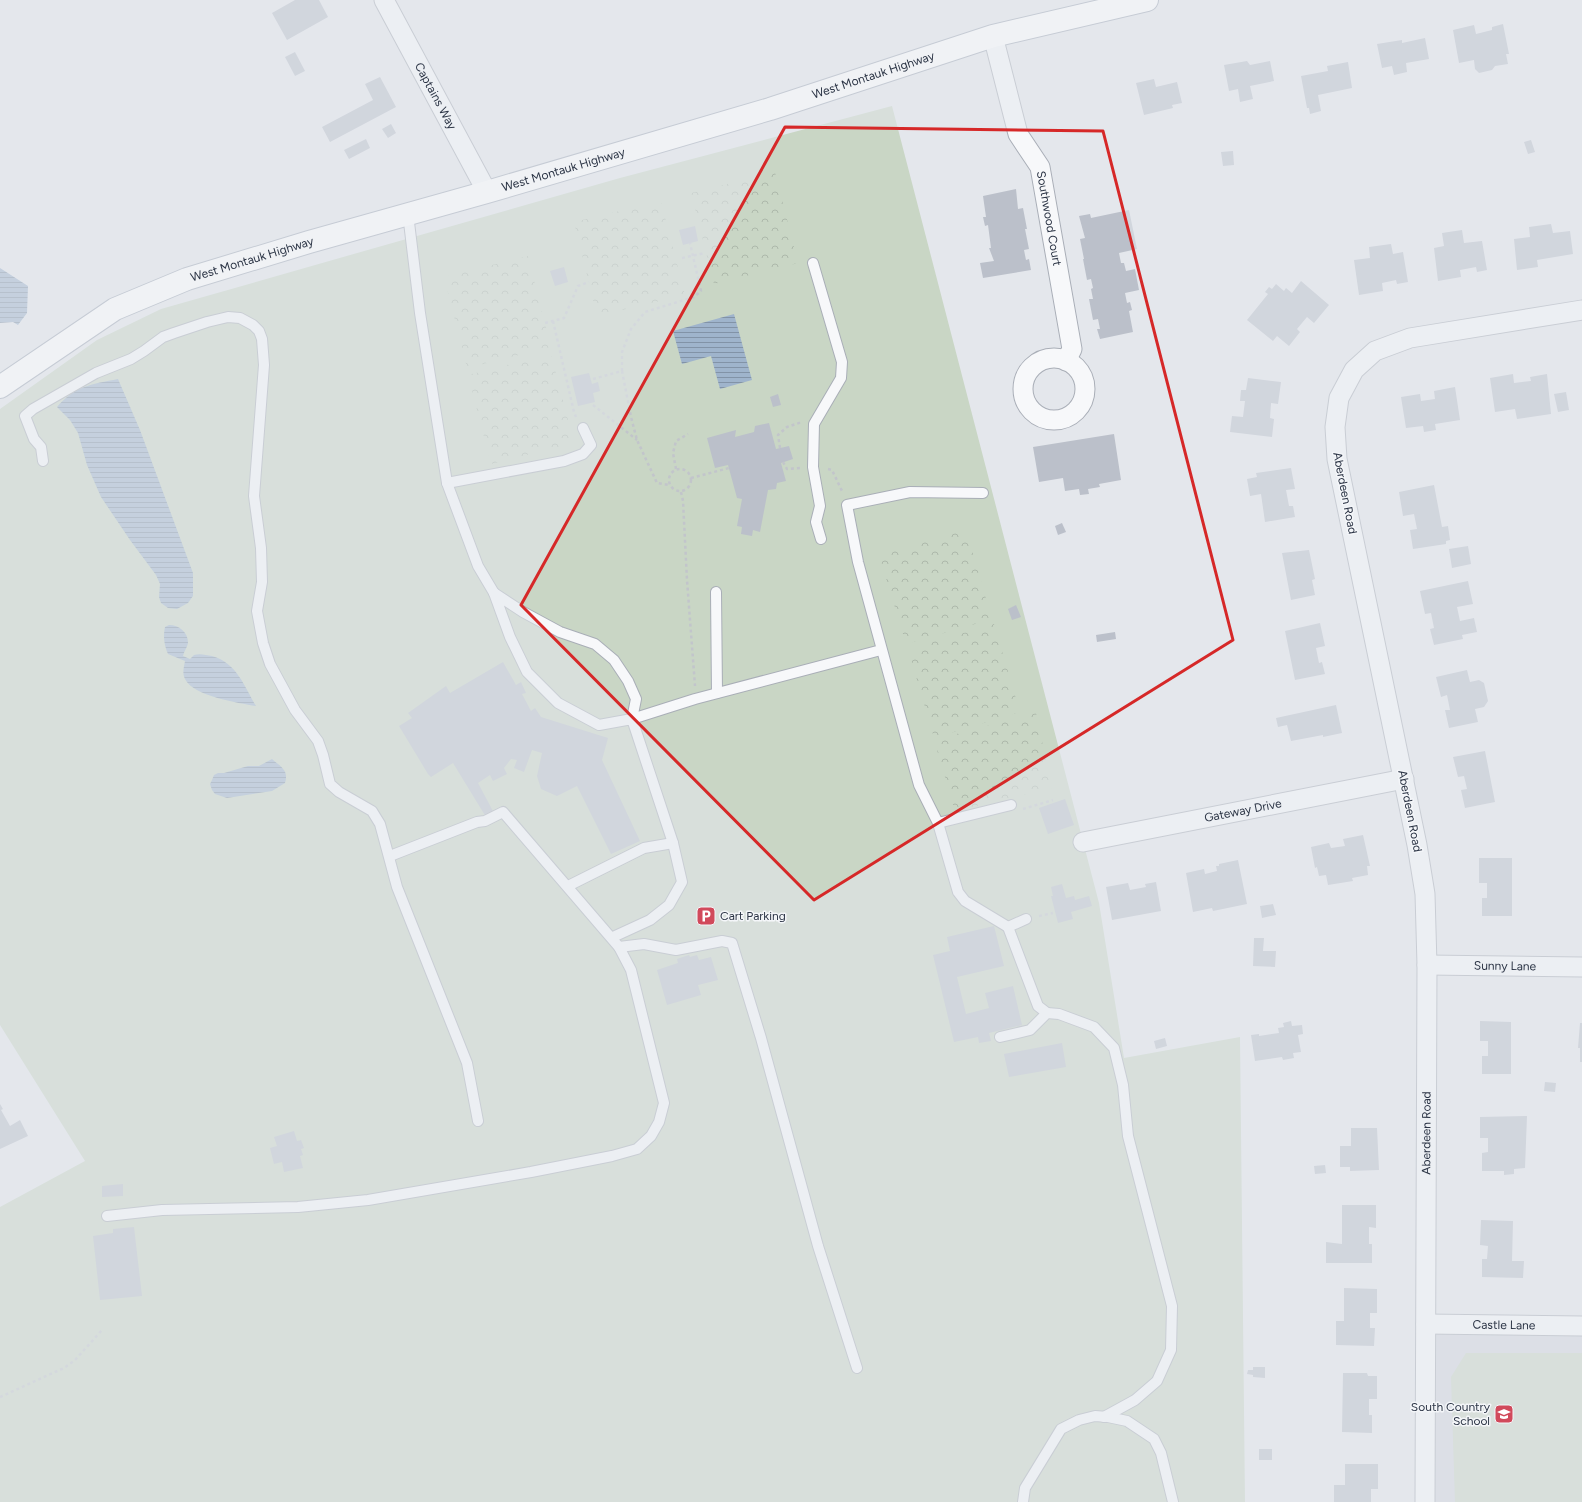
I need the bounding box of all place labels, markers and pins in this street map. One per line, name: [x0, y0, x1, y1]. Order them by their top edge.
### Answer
parking icon: Cart Parking: [695, 905, 717, 927]
place label: Cart Parking: [720, 909, 786, 923]
place label: South Country School: [1411, 1400, 1491, 1428]
school or university icon: South Country School: [1493, 1403, 1515, 1425]

